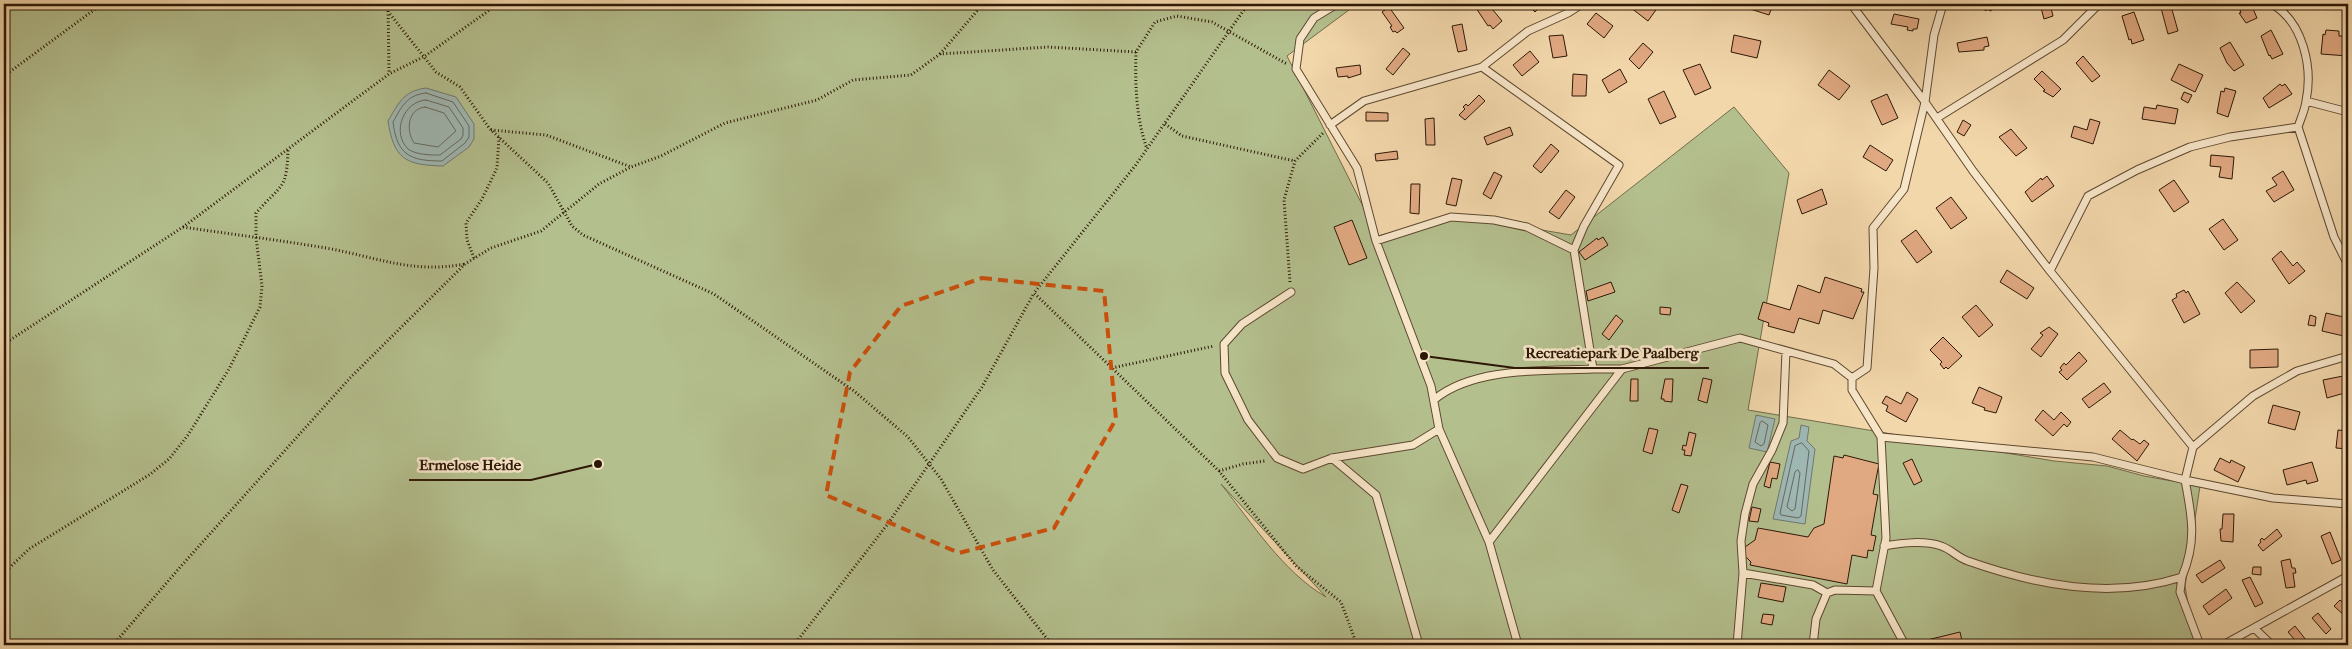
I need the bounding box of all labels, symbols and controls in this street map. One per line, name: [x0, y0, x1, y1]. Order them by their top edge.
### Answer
callout: Recreatiepark De Paalberg: [1515, 338, 1709, 368]
text: Recreatiepark De Paalberg: [1525, 344, 1700, 362]
callout: Ermelose Heide: [409, 450, 531, 480]
text: Ermelose Heide: [419, 456, 522, 474]

